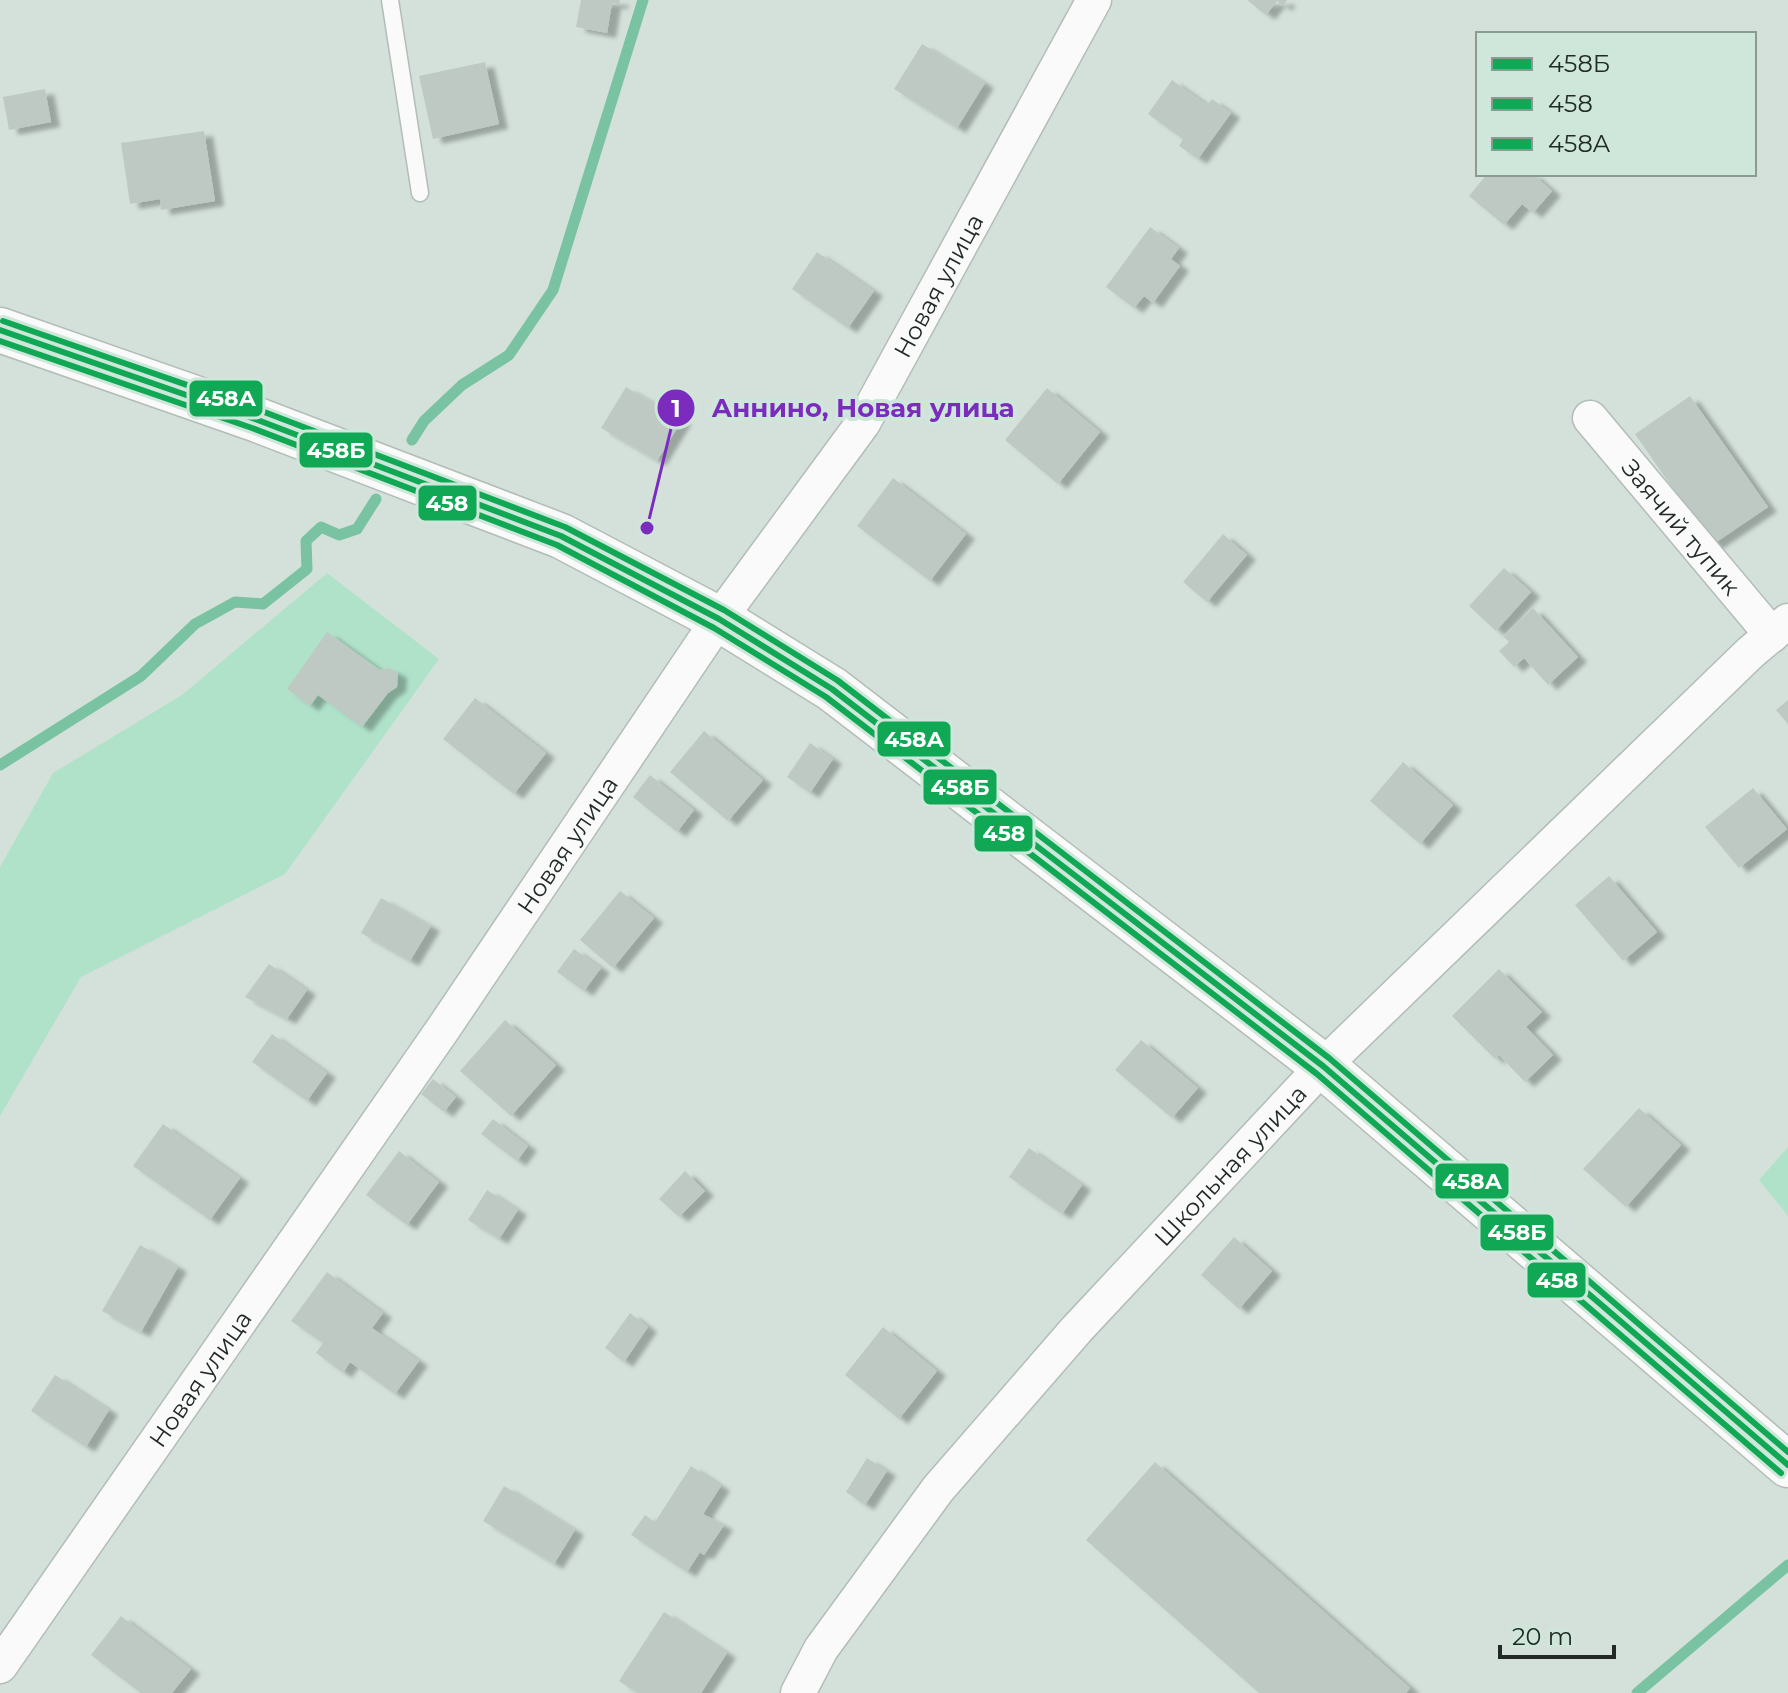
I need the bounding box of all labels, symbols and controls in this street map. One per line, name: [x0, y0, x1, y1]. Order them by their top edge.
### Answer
legend: [1476, 32, 1756, 176]
text: 458Б: [1548, 49, 1610, 78]
text: 458: [1548, 89, 1593, 118]
text: 458А: [1548, 129, 1611, 158]
street label: Новая улица: [887, 209, 989, 362]
line badge: 458А: [188, 379, 264, 418]
callout: Аннино, Новая улица: [656, 383, 1031, 433]
text: 458А: [196, 385, 257, 412]
text: Аннино, Новая улица: [712, 392, 1014, 424]
text: 1: [671, 394, 681, 423]
line badge: 458Б: [298, 431, 374, 469]
text: 458Б: [306, 437, 366, 464]
street label: Заячий тупик: [1616, 453, 1747, 601]
line badge: 458: [417, 484, 478, 522]
text: 458: [426, 490, 468, 517]
line badge: 458А: [876, 720, 952, 758]
text: 458А: [884, 726, 945, 753]
line badge: 458Б: [922, 768, 998, 806]
street label: Новая улица: [510, 771, 624, 919]
text: 458Б: [930, 774, 990, 801]
line badge: 458: [973, 814, 1034, 853]
text: 458: [983, 820, 1025, 847]
street label: Школьная улица: [1148, 1079, 1312, 1252]
line badge: 458А: [1434, 1162, 1510, 1200]
text: 458А: [1442, 1168, 1503, 1195]
line badge: 458Б: [1479, 1213, 1555, 1252]
text: 458Б: [1487, 1219, 1547, 1246]
line badge: 458: [1526, 1261, 1587, 1299]
text: 458: [1536, 1267, 1578, 1294]
street label: Новая улица: [142, 1305, 257, 1452]
scale bar: [1500, 1609, 1614, 1659]
text: 20 m: [1512, 1622, 1573, 1651]

